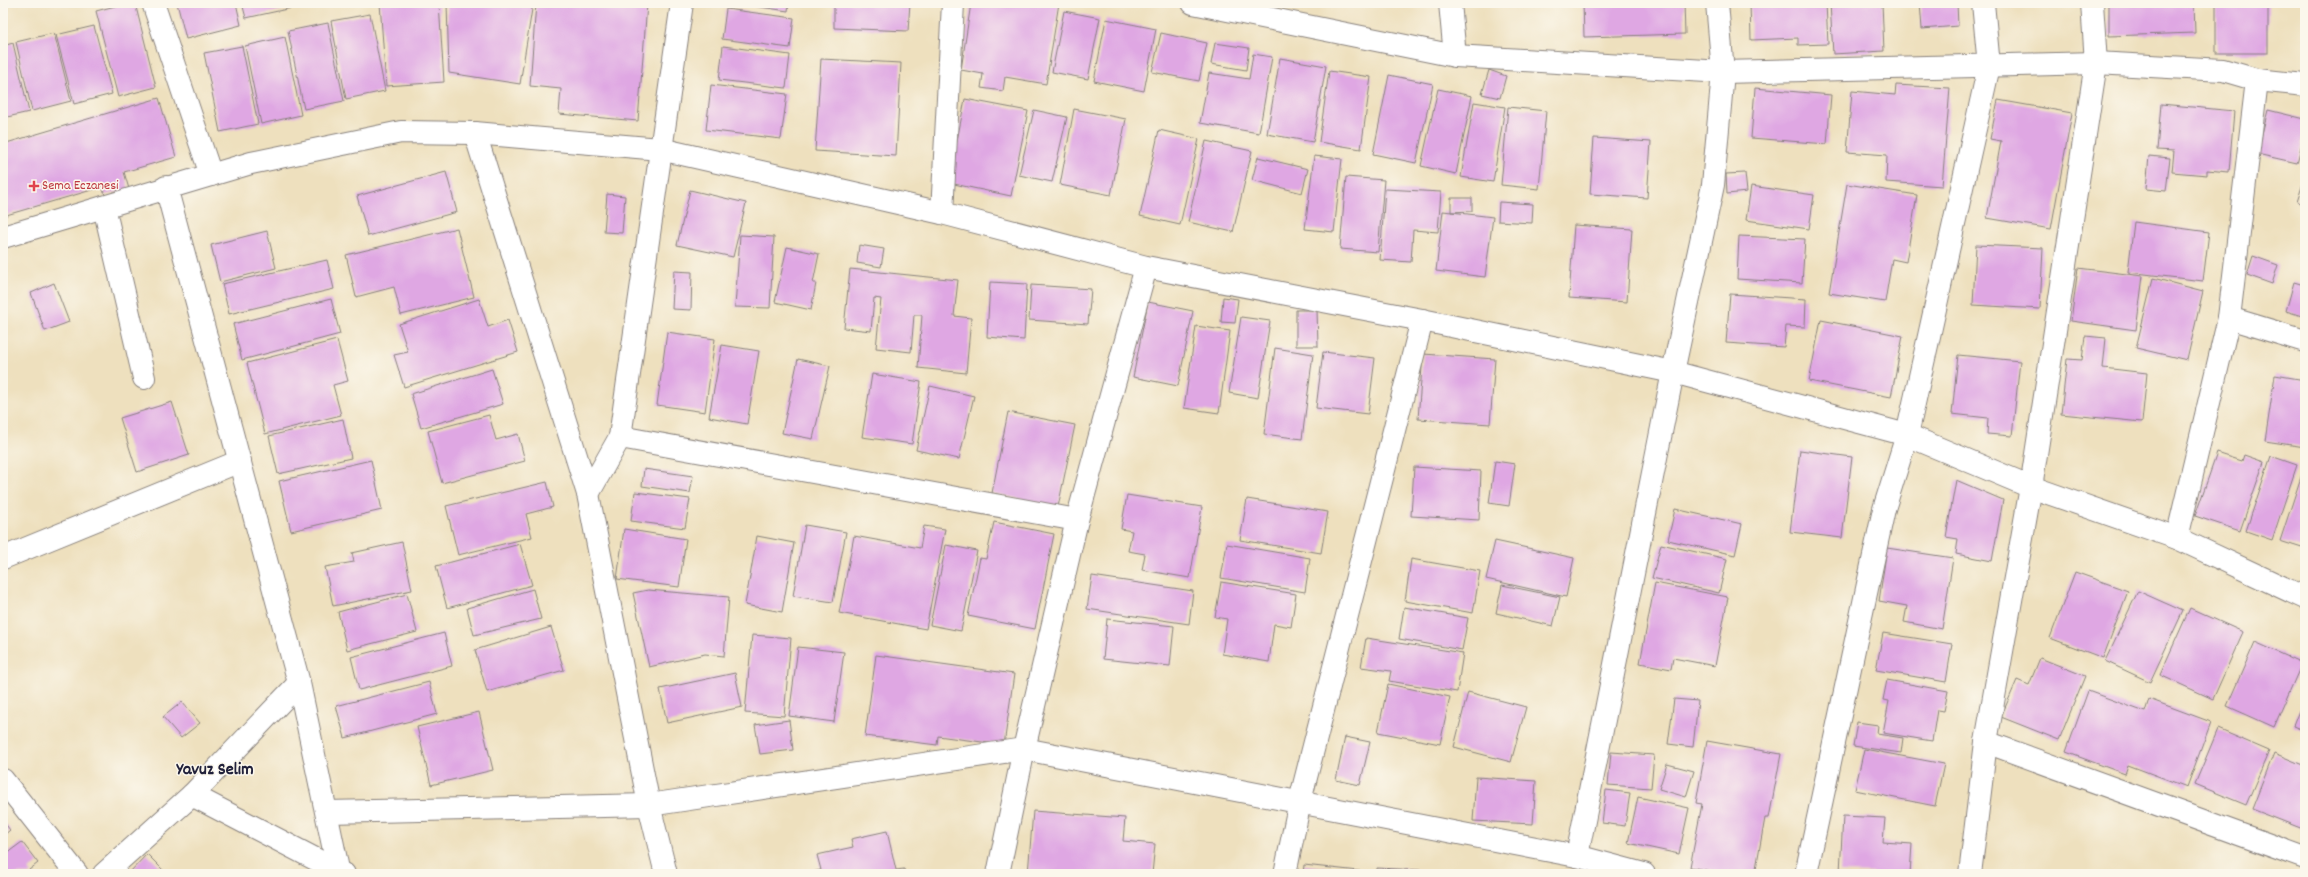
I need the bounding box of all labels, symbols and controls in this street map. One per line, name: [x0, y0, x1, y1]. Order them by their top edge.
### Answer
place label: Sema Eczanesi: [42, 176, 119, 196]
marker: Sema Eczanesi: [29, 181, 39, 191]
district label: Yavuz Selim: [175, 758, 254, 783]

